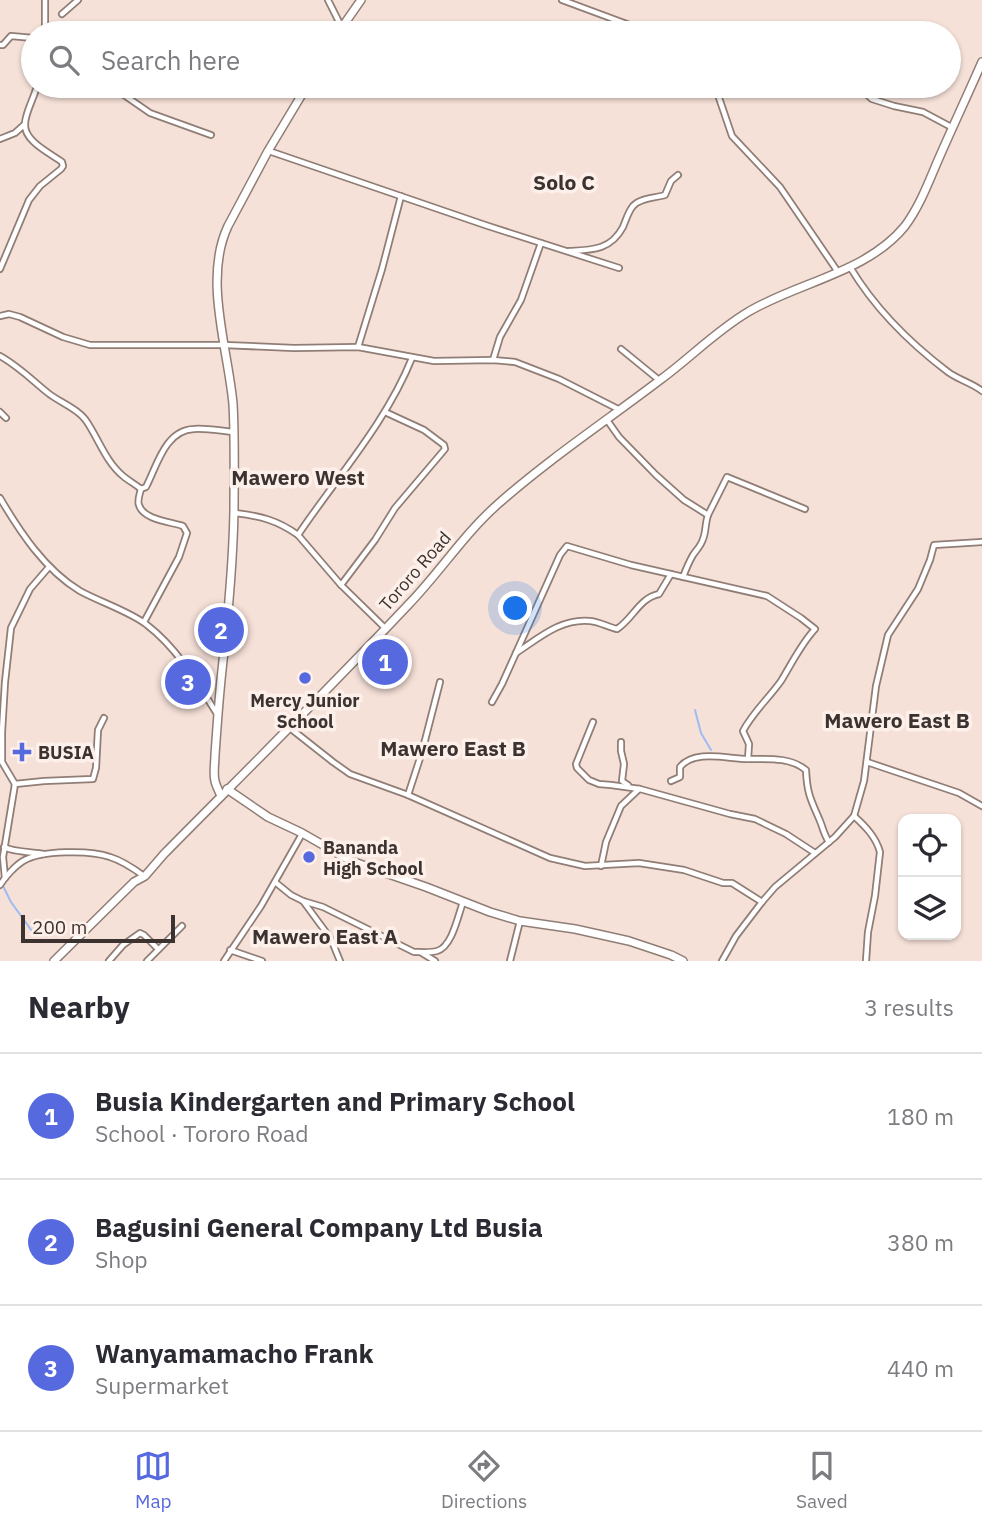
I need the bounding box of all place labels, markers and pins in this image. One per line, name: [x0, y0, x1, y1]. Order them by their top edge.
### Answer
pin: 2: [198, 604, 244, 656]
pin: 1: [362, 636, 408, 688]
pin: 3: [165, 656, 211, 708]
marker: Mercy Junior School: [297, 670, 313, 686]
place label: Mercy Junior School: [250, 689, 360, 733]
place label: BUSIA: [38, 741, 94, 764]
marker: BUSIA: [12, 742, 32, 762]
place label: Bananda High School: [323, 836, 424, 880]
marker: Bananda High School: [301, 849, 317, 865]

